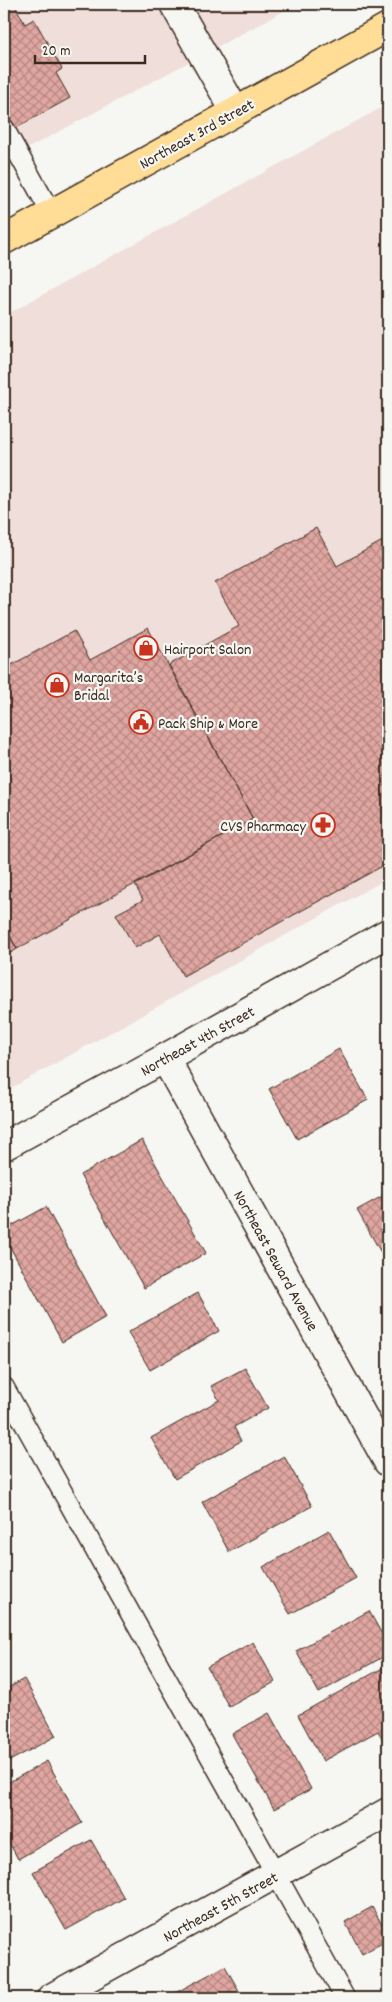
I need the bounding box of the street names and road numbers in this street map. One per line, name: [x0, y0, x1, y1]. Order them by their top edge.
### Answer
street label: Northeast 3rd Street: [136, 94, 259, 176]
street label: Northeast 4th Street: [137, 1001, 260, 1083]
street label: Northeast Seward Avenue: [226, 1187, 323, 1336]
street label: Northeast 5th Street: [160, 1867, 283, 1949]

